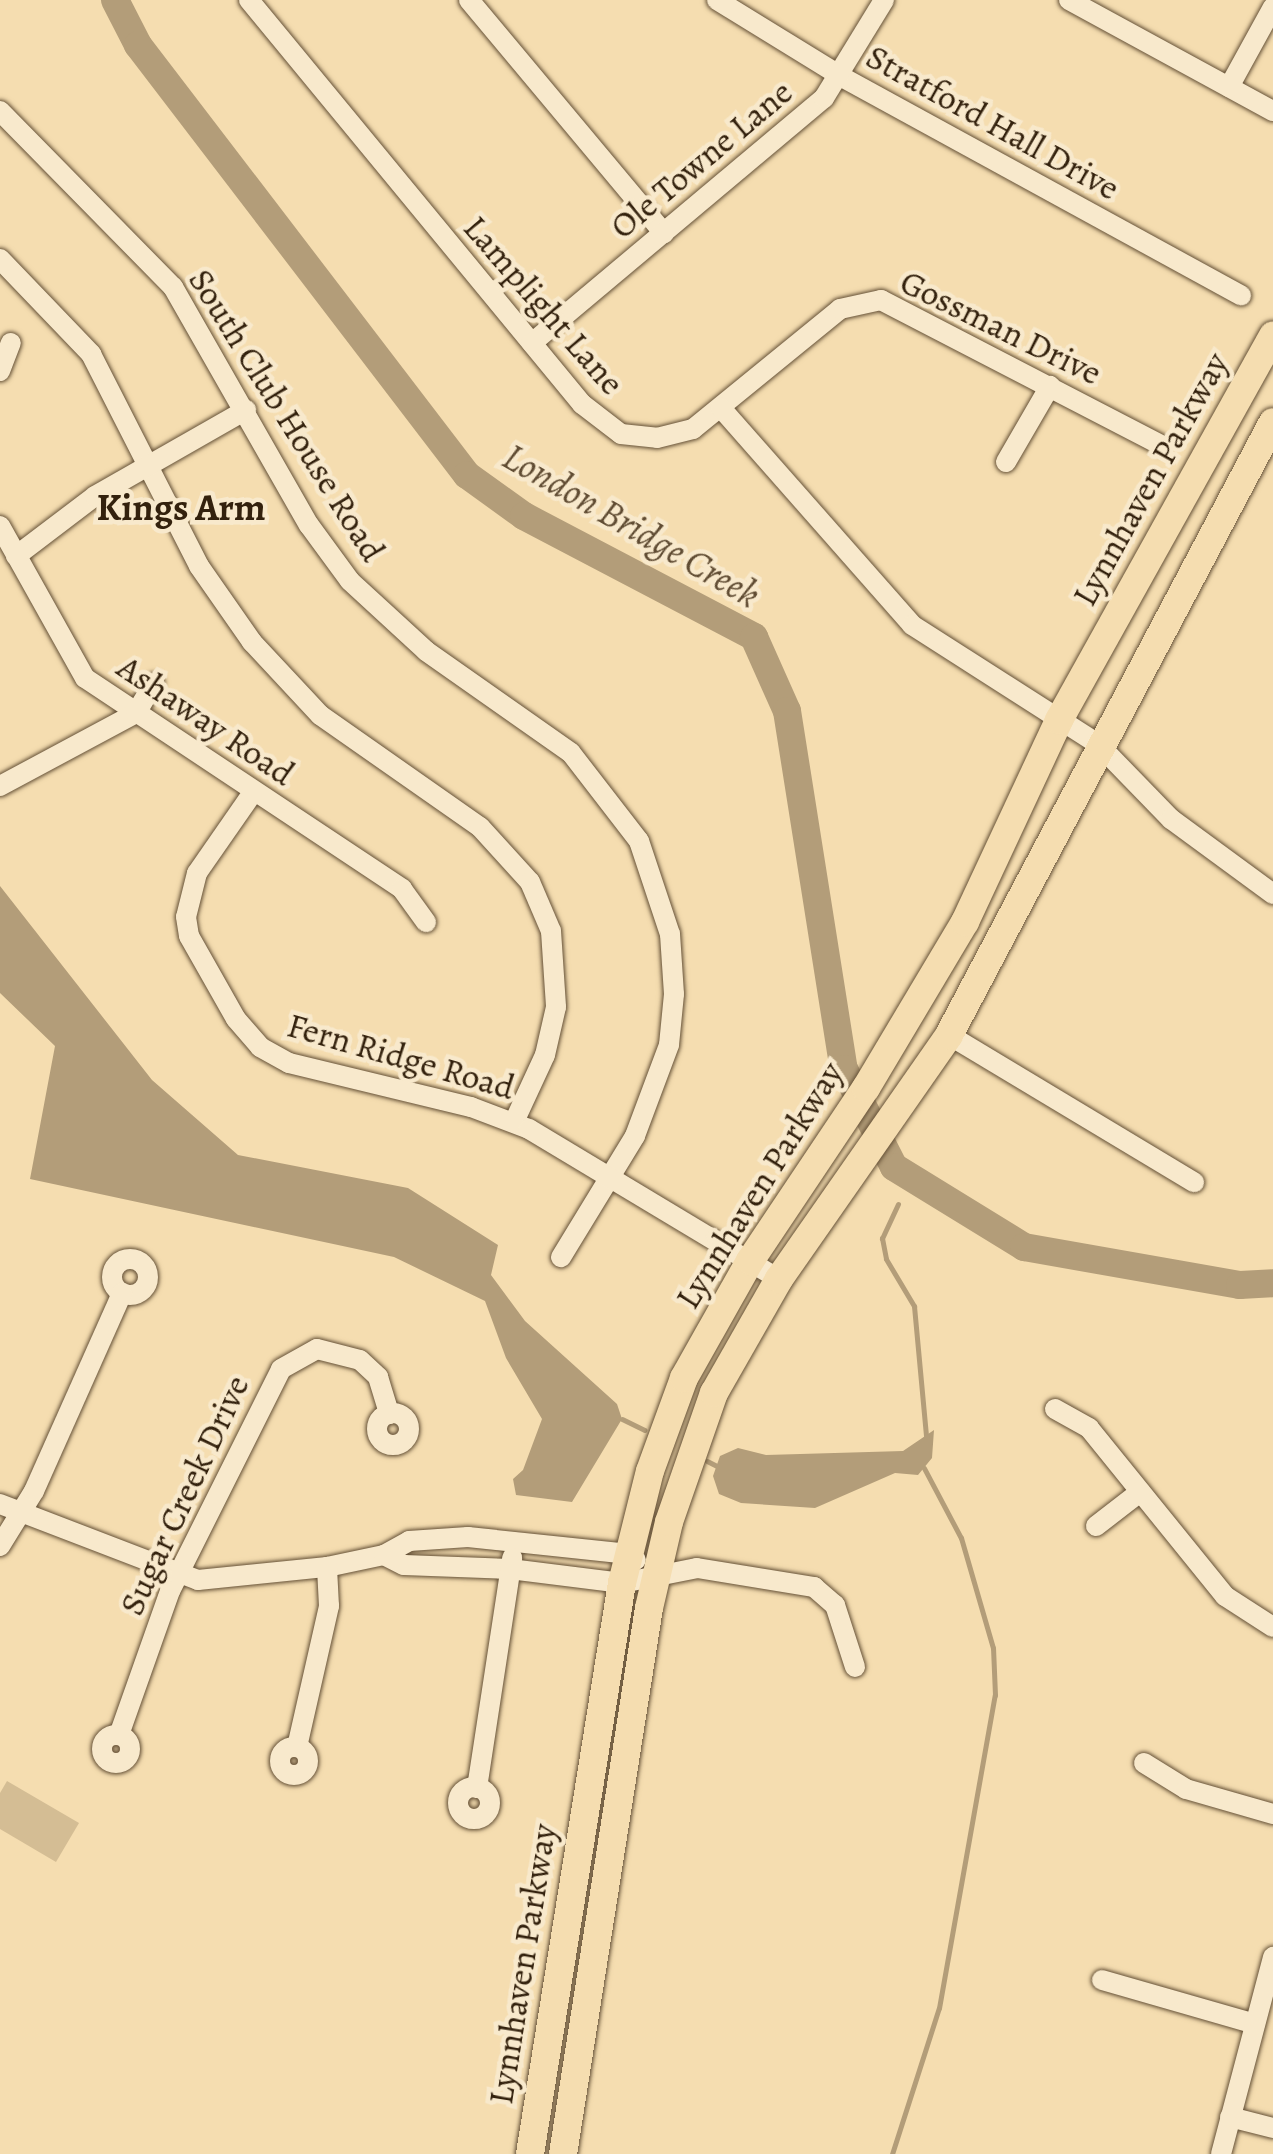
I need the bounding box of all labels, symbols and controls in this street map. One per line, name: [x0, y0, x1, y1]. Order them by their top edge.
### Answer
street label: Stratford Hall Drive: [859, 35, 1127, 209]
street label: Ole Towne Lane: [601, 71, 801, 247]
street label: Lamplight Lane: [455, 207, 633, 403]
street label: Gossman Drive: [894, 260, 1108, 394]
street label: South Club House Road: [180, 261, 394, 569]
street label: Lynnhaven Parkway: [1063, 345, 1237, 613]
water label: London Bridge Creek: [494, 434, 768, 618]
district label: Kings Arm: [96, 485, 266, 531]
street label: Ashaway Road: [110, 646, 302, 794]
street label: Fern Ridge Road: [283, 1004, 519, 1108]
street label: Lynnhaven Parkway: [666, 1054, 852, 1316]
street label: Sugar Creek Drive: [110, 1368, 258, 1622]
street label: Lynnhaven Parkway: [479, 1821, 565, 2107]

